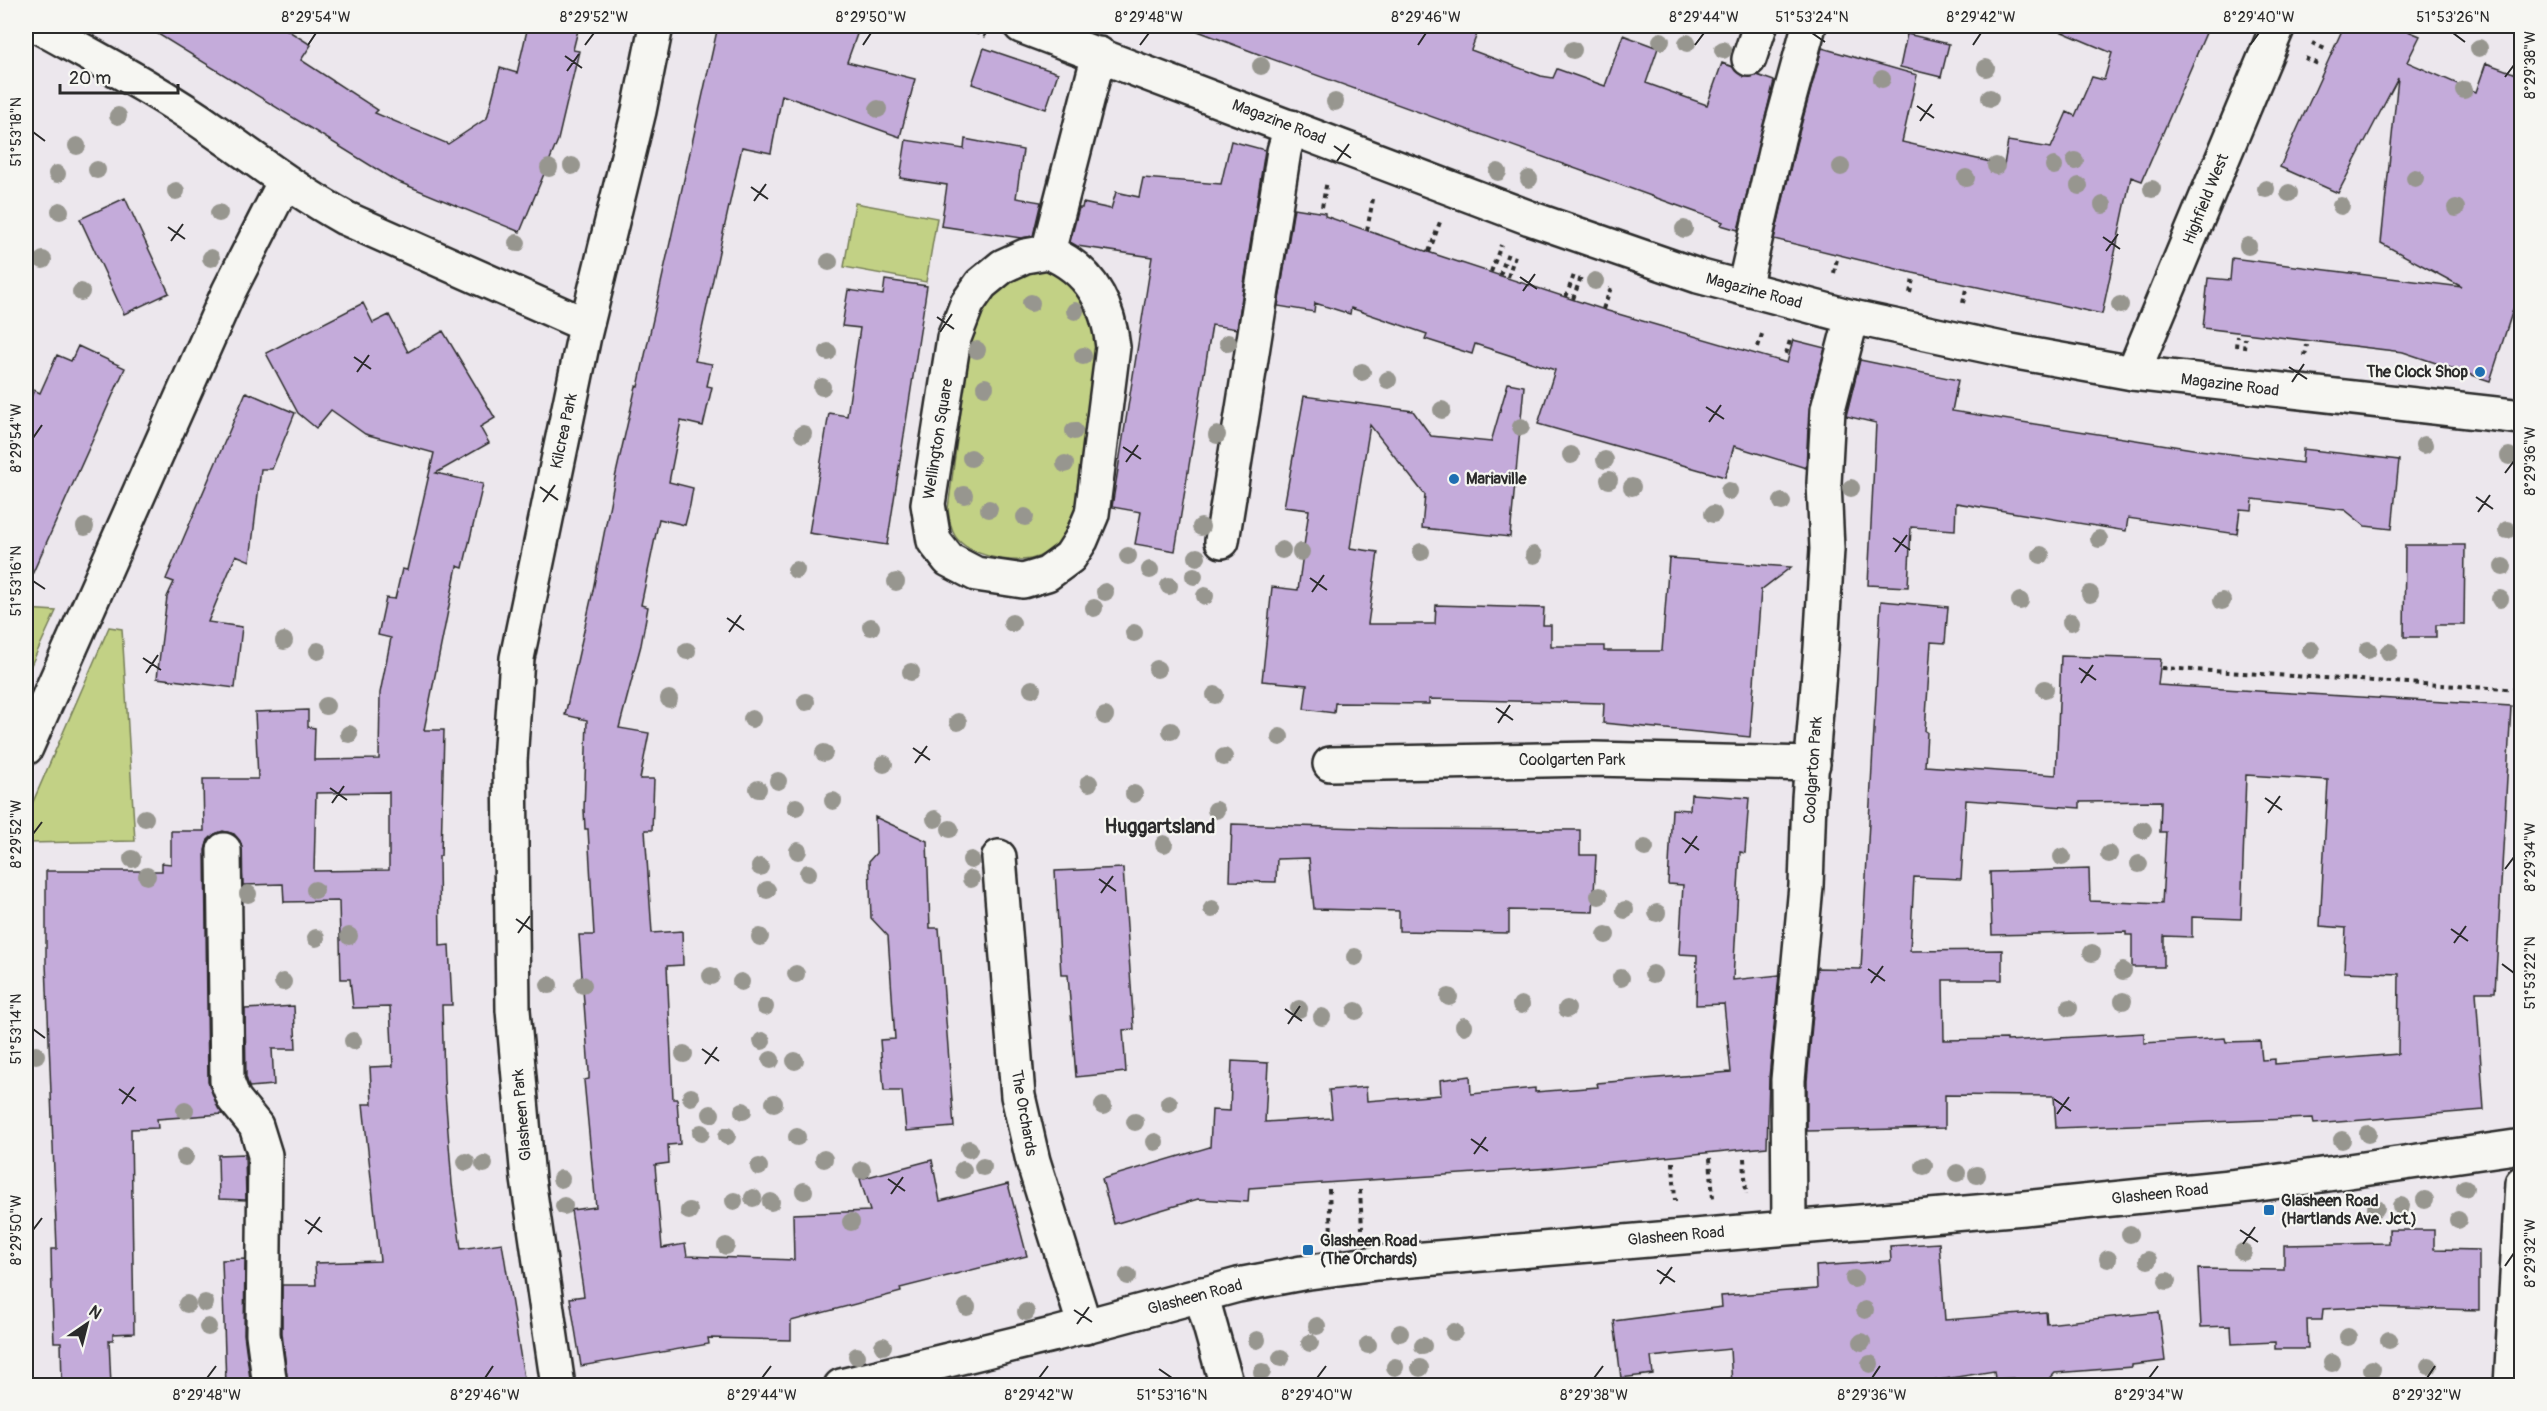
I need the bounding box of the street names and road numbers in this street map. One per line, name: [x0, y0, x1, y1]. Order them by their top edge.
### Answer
street label: Magazine Road: [1229, 95, 1329, 149]
street label: Highfield West: [2179, 150, 2233, 247]
street label: Magazine Road: [1704, 269, 1804, 313]
street label: Magazine Road: [2180, 369, 2280, 401]
street label: Wellington Square: [919, 377, 957, 501]
street label: Kilcrea Park: [546, 391, 582, 471]
street label: Coolgarton Park: [1799, 715, 1827, 824]
street label: Coolgarten Park: [1519, 750, 1626, 770]
street label: Glasheen Park: [508, 1068, 536, 1162]
street label: The Orchards: [1007, 1068, 1041, 1158]
street label: Glasheen Road: [2110, 1179, 2210, 1209]
street label: Glasheen Road: [1627, 1222, 1725, 1250]
street label: Glasheen Road: [1145, 1275, 1245, 1319]

